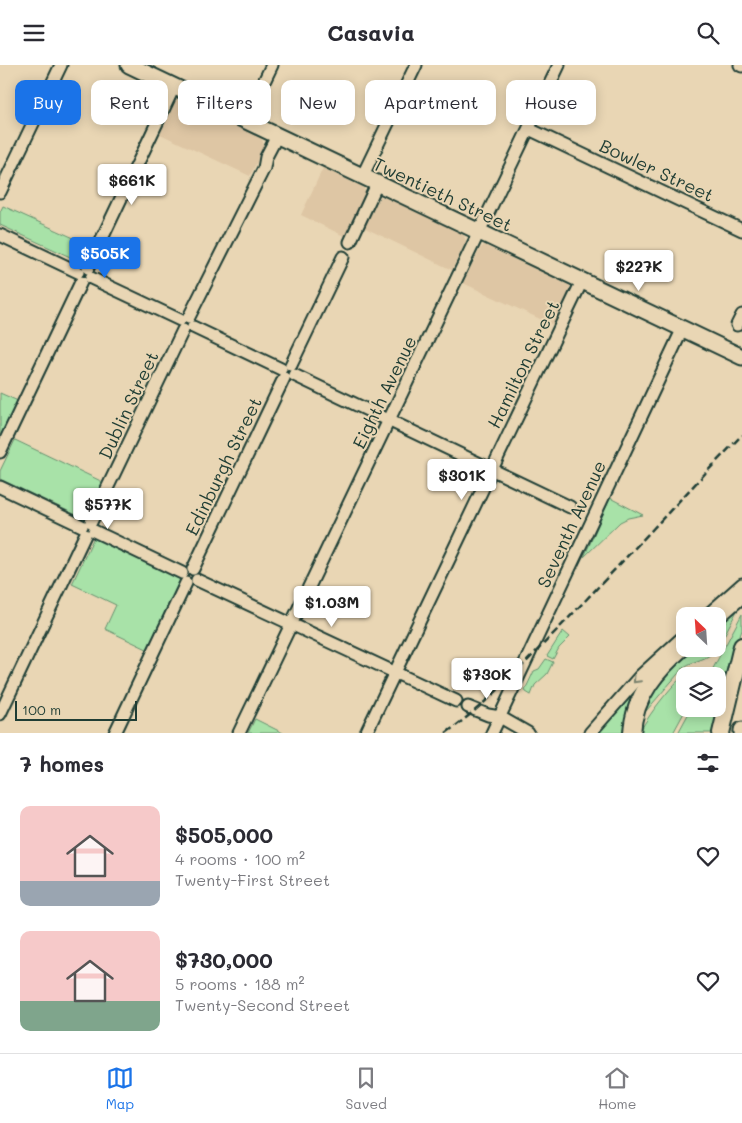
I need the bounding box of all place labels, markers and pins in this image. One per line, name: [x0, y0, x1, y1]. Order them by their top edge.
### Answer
pin: $661K: [97, 163, 167, 206]
pin: $505K: [70, 237, 140, 279]
pin: $227K: [604, 249, 674, 292]
pin: $301K: [427, 459, 497, 501]
pin: $577K: [73, 487, 143, 530]
pin: $1.03M: [291, 585, 373, 628]
pin: $730K: [452, 657, 522, 700]

